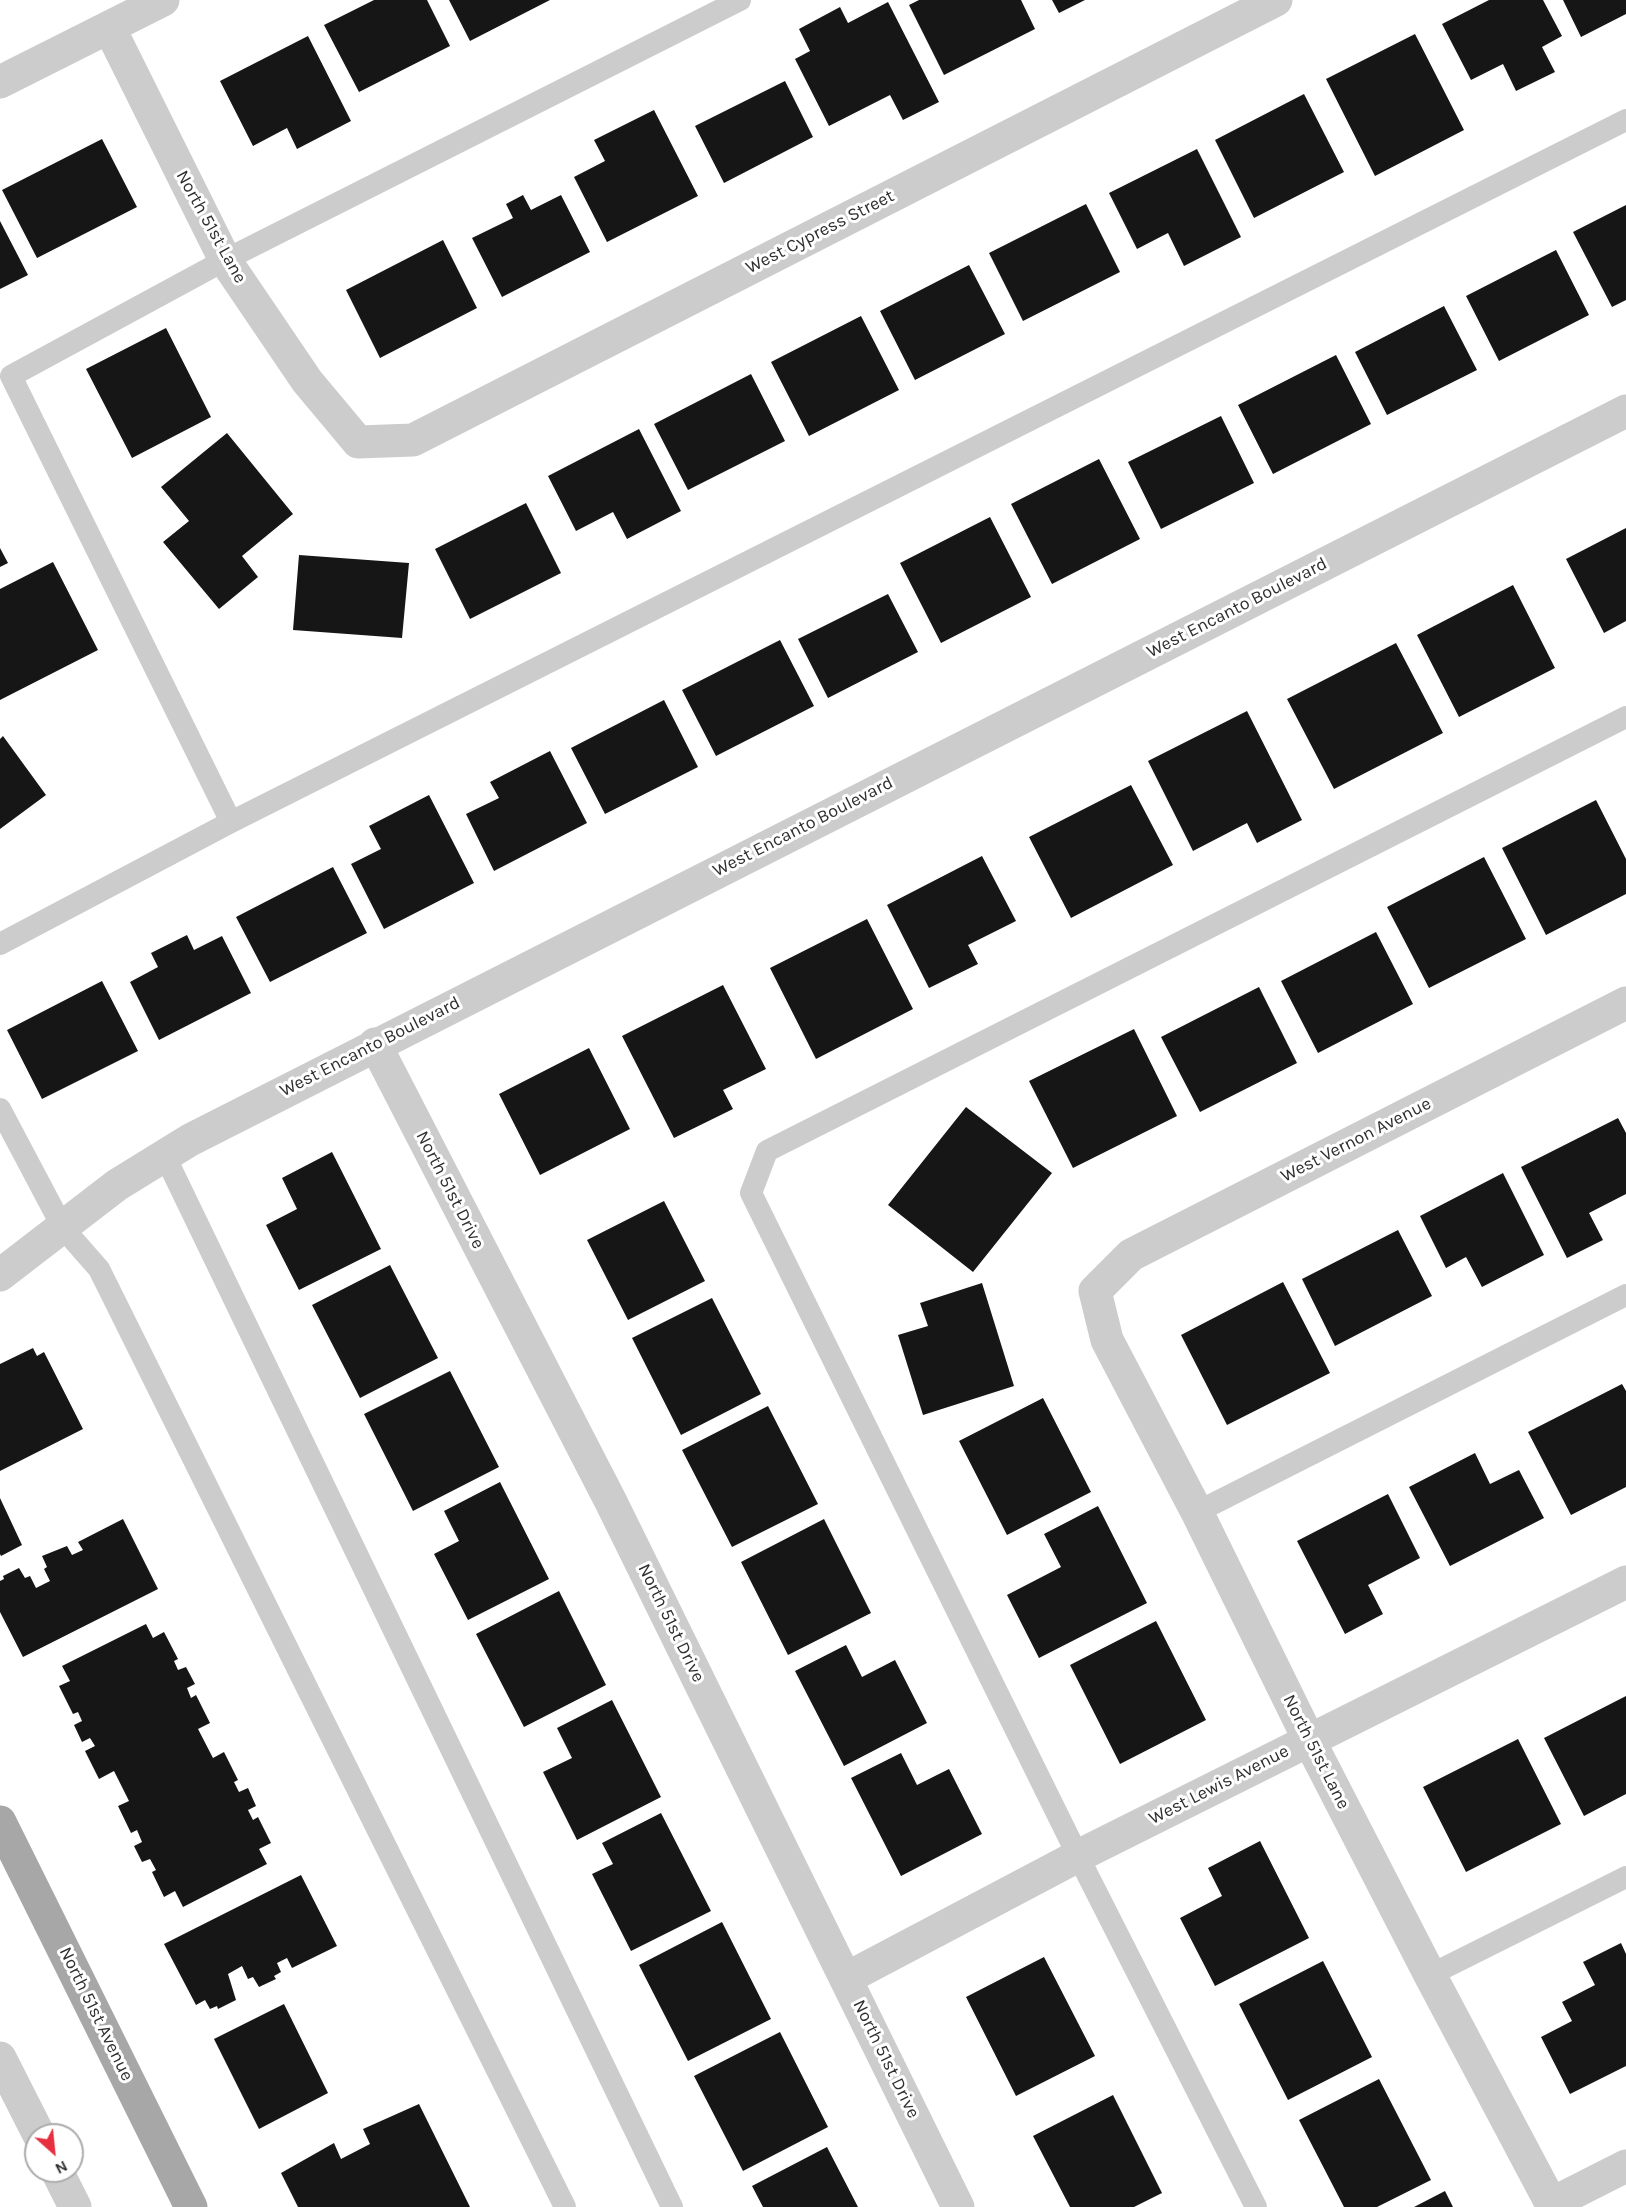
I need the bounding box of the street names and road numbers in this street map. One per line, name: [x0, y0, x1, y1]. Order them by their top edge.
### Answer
street label: North 51st Lane: [171, 167, 251, 287]
street label: West Cypress Street: [742, 185, 898, 279]
street label: West Encanto Boulevard: [1143, 553, 1331, 663]
street label: West Encanto Boulevard: [709, 772, 897, 882]
street label: West Encanto Boulevard: [276, 992, 464, 1102]
street label: West Vernon Avenue: [1277, 1093, 1435, 1187]
street label: North 51st Drive: [411, 1128, 489, 1252]
street label: North 51st Drive: [633, 1560, 709, 1686]
street label: North 51st Lane: [1278, 1691, 1354, 1813]
street label: West Lewis Avenue: [1145, 1740, 1293, 1830]
street label: North 51st Avenue: [54, 1943, 138, 2085]
street label: North 51st Drive: [848, 1996, 924, 2122]

